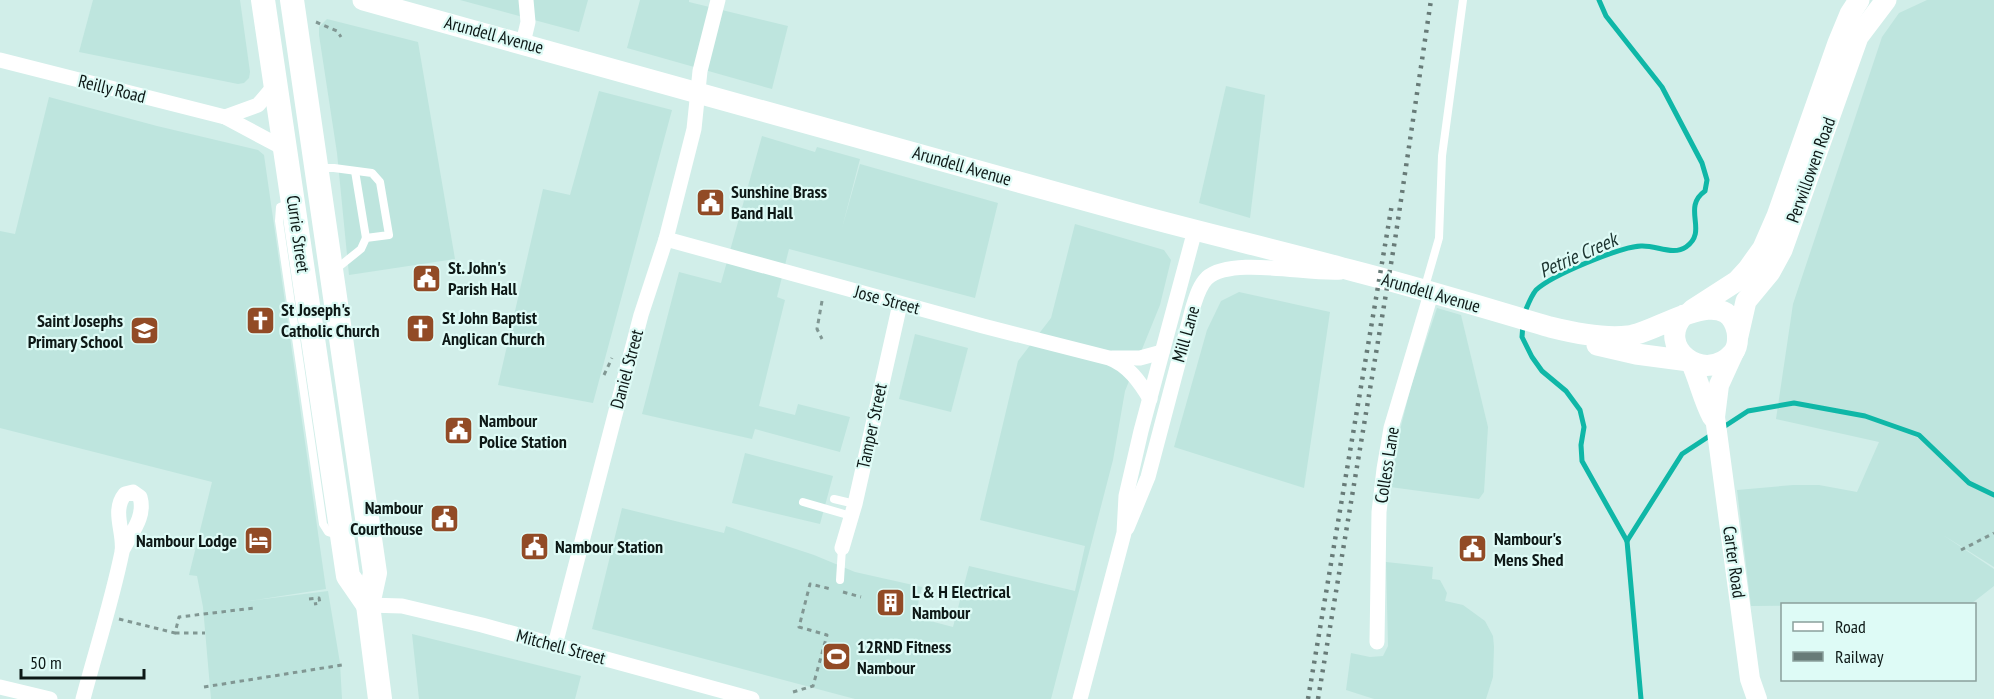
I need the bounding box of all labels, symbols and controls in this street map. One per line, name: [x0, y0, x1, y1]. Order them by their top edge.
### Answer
street label: Arundell Avenue: [442, 10, 546, 59]
street label: Reilly Road: [76, 69, 148, 108]
street label: Perwillowen Road: [1781, 114, 1840, 226]
street label: Arundell Avenue: [910, 140, 1014, 191]
place label: Sunshine Brass Band Hall: [731, 180, 827, 224]
public building icon: Sunshine Brass Band Hall: [694, 186, 726, 218]
street label: Currie Street: [282, 194, 315, 274]
water label: Petrie Creek: [1535, 225, 1623, 284]
place label: St. John's Parish Hall: [448, 256, 517, 300]
public building icon: St. John's Parish Hall: [411, 262, 443, 294]
street label: Arundell Avenue: [1379, 267, 1483, 318]
street label: Jose Street: [851, 280, 922, 319]
place label: St Joseph's Catholic Church: [281, 298, 380, 342]
street label: Mill Lane: [1167, 303, 1204, 365]
church icon: St Joseph's Catholic Church: [244, 304, 276, 336]
place label: St John Baptist Anglican Church: [441, 306, 545, 350]
place label: Saint Josephs Primary School: [28, 309, 124, 353]
church icon: St John Baptist Anglican Church: [405, 312, 437, 344]
school or university icon: Saint Josephs Primary School: [128, 315, 160, 347]
street label: Daniel Street: [605, 327, 648, 411]
street label: Tamper Street: [851, 381, 892, 471]
place label: Nambour Police Station: [479, 409, 567, 453]
public building icon: Nambour Police Station: [442, 415, 474, 447]
street label: Colless Lane: [1369, 425, 1404, 505]
place label: Nambour Courthouse: [350, 496, 424, 540]
public building icon: Nambour Courthouse: [428, 502, 460, 534]
hotel icon: Nambour Lodge: [242, 525, 274, 557]
street label: Carter Road: [1718, 525, 1751, 599]
place label: Nambour's Mens Shed: [1494, 527, 1563, 571]
place label: Nambour Lodge: [136, 529, 237, 552]
public building icon: Nambour Station: [518, 531, 550, 563]
public building icon: Nambour's Mens Shed: [1457, 533, 1489, 565]
place label: Nambour Station: [555, 535, 663, 558]
place label: L & H Electrical Nambour: [912, 580, 1011, 624]
building icon: L & H Electrical Nambour: [875, 586, 907, 618]
legend: [1781, 603, 1976, 681]
text: Road: [1835, 615, 1866, 638]
street label: Mitchell Street: [514, 624, 608, 669]
place label: 12RND Fitness Nambour: [857, 635, 951, 679]
sports icon: 12RND Fitness Nambour: [820, 641, 852, 673]
scale bar: [21, 642, 144, 680]
text: Railway: [1835, 645, 1884, 668]
text: 50 m: [30, 651, 62, 674]

